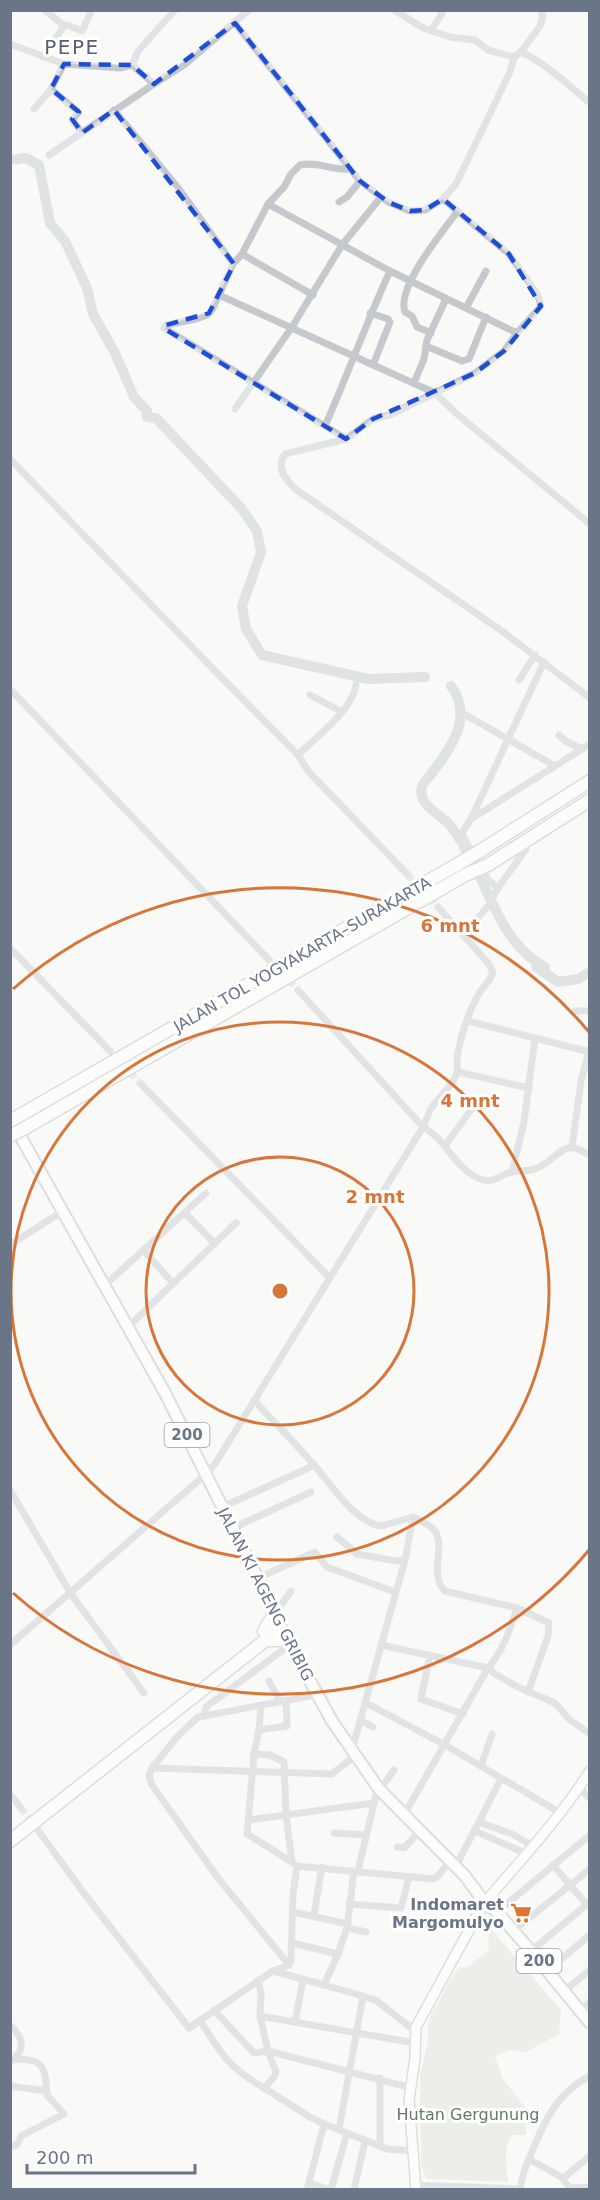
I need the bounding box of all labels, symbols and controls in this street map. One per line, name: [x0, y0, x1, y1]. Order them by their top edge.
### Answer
district label: PEPE: [44, 35, 100, 59]
street label: JALAN TOL YOGYAKARTA–SURAKARTA: [169, 873, 434, 1037]
text: 6 mnt: [421, 915, 480, 936]
text: 4 mnt: [441, 1090, 500, 1111]
text: 2 mnt: [346, 1186, 405, 1207]
centre of rings: [270, 1281, 290, 1301]
road number: 200: [164, 1423, 210, 1447]
street label: JALAN KI AGENG GRIBIG: [213, 1504, 318, 1684]
place label: Indomaret Margomulyo: [392, 1895, 504, 1932]
supermarket icon: Indomaret Margomulyo: [509, 1901, 533, 1925]
road number: 200: [516, 1949, 562, 1973]
park label: Hutan Gergunung: [397, 2105, 539, 2124]
scale bar: [27, 2137, 195, 2175]
text: 200 m: [36, 2147, 94, 2168]

